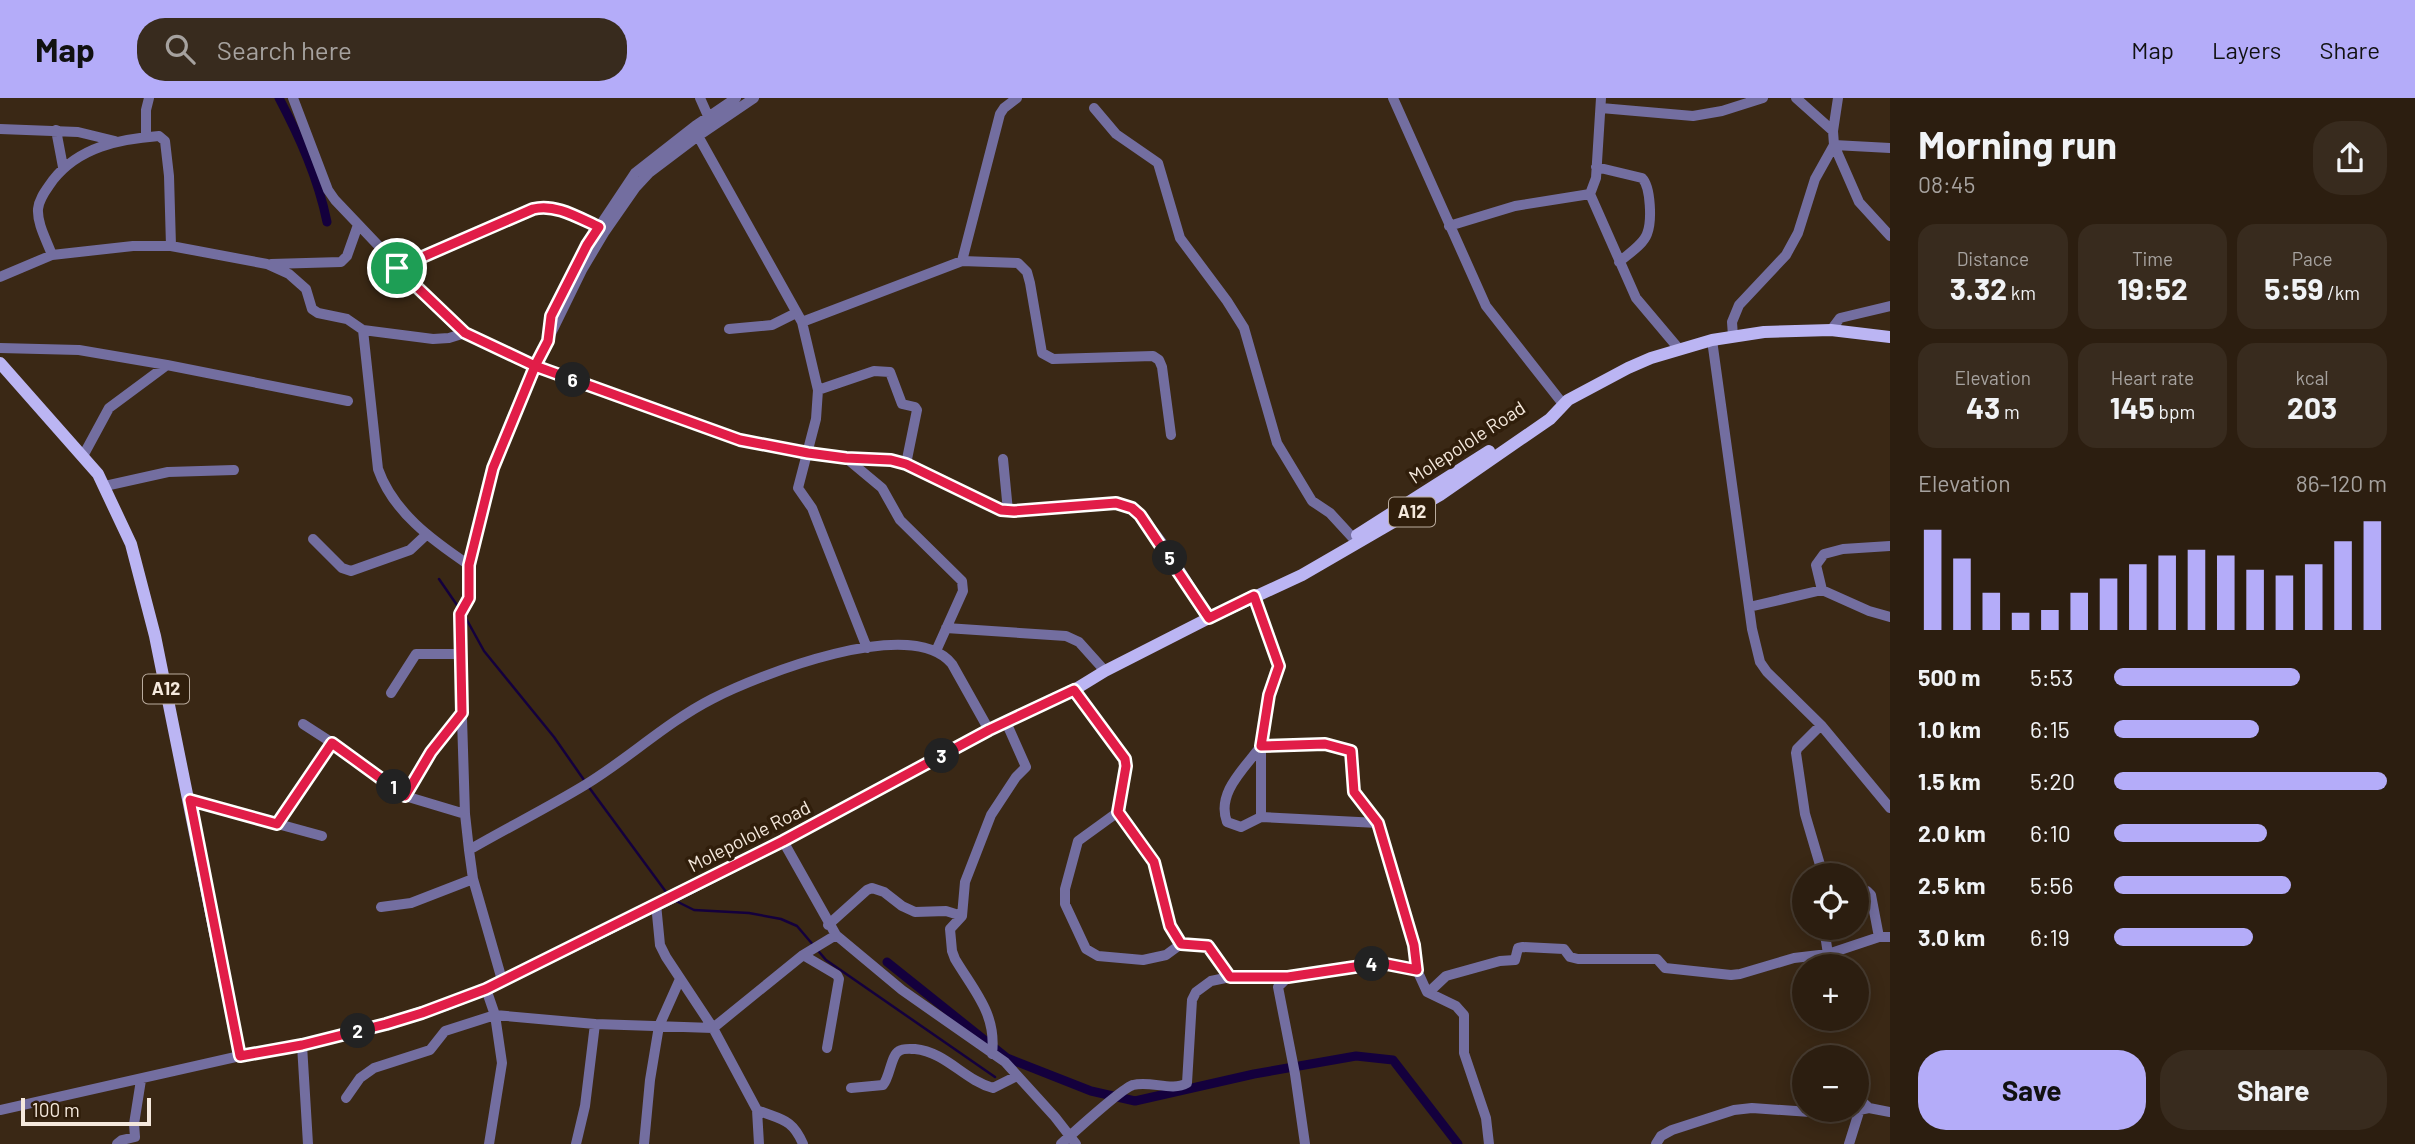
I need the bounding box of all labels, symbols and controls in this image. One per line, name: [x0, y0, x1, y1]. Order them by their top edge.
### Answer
search box: [137, 18, 627, 81]
text: Map: [35, 29, 95, 69]
icon: search: [161, 30, 199, 68]
text: Search here: [217, 34, 352, 65]
text: Map: [2131, 35, 2174, 64]
text: Layers: [2212, 35, 2281, 64]
text: Share: [2319, 35, 2380, 64]
text: Morning run: [1918, 121, 2117, 167]
button: share: [2313, 121, 2387, 195]
text: 08:45: [1918, 170, 1975, 198]
pin: [367, 238, 427, 298]
text: Distance: [1957, 247, 2029, 270]
text: Time: [2132, 247, 2173, 270]
text: Pace: [2292, 247, 2333, 270]
icon: arrive: [378, 249, 416, 287]
text: 3.32: [1950, 270, 2007, 306]
text: 19:52: [2117, 270, 2188, 306]
text: 5:59: [2264, 270, 2323, 306]
text: km: [2007, 281, 2036, 304]
text: /km: [2323, 281, 2360, 304]
pin: 6: [556, 362, 590, 398]
text: Elevation: [1955, 366, 2031, 389]
text: Heart rate: [2111, 366, 2194, 389]
text: kcal: [2296, 366, 2329, 389]
text: 6: [567, 368, 578, 391]
text: 43: [1966, 389, 2000, 425]
text: 145: [2110, 389, 2155, 425]
text: 203: [2287, 389, 2337, 425]
street label: Molepolole Road: [1404, 395, 1529, 488]
text: m: [2000, 400, 2020, 423]
text: bpm: [2155, 400, 2195, 423]
text: Elevation: [1918, 469, 2011, 497]
text: 86–120 m: [2296, 469, 2387, 497]
road number: A12: [1389, 498, 1435, 526]
pin: 5: [1152, 540, 1188, 575]
text: 5: [1164, 546, 1175, 569]
text: 500 m: [1918, 663, 1980, 691]
text: 5:53: [2030, 663, 2073, 691]
road number: A12: [143, 674, 189, 704]
text: 1.0 km: [1918, 715, 1981, 743]
text: 6:15: [2030, 715, 2070, 743]
pin: 3: [925, 738, 960, 774]
text: 3: [936, 744, 947, 767]
text: 1.5 km: [1918, 767, 1981, 795]
text: 5:20: [2030, 767, 2075, 795]
pin: 1: [376, 770, 412, 804]
text: 1: [390, 775, 397, 798]
street label: Molepolole Road: [684, 795, 814, 876]
text: 2.0 km: [1918, 819, 1986, 847]
text: 6:10: [2030, 819, 2071, 847]
map controls: [1792, 863, 1869, 1122]
button: locate: [1792, 863, 1869, 940]
text: 2.5 km: [1918, 871, 1986, 899]
text: 5:56: [2030, 871, 2073, 899]
text: 3.0 km: [1918, 923, 1985, 951]
text: 6:19: [2030, 923, 2070, 951]
pin: 4: [1354, 946, 1390, 982]
text: 4: [1366, 952, 1377, 975]
button: +: [1792, 954, 1869, 1031]
pin: 2: [340, 1014, 376, 1048]
text: 2: [352, 1019, 363, 1042]
button: −: [1792, 1045, 1869, 1122]
button: Save: [1918, 1050, 2146, 1130]
button: Share: [2160, 1050, 2387, 1130]
scale bar: [21, 1095, 150, 1127]
text: 100 m: [32, 1098, 80, 1121]

